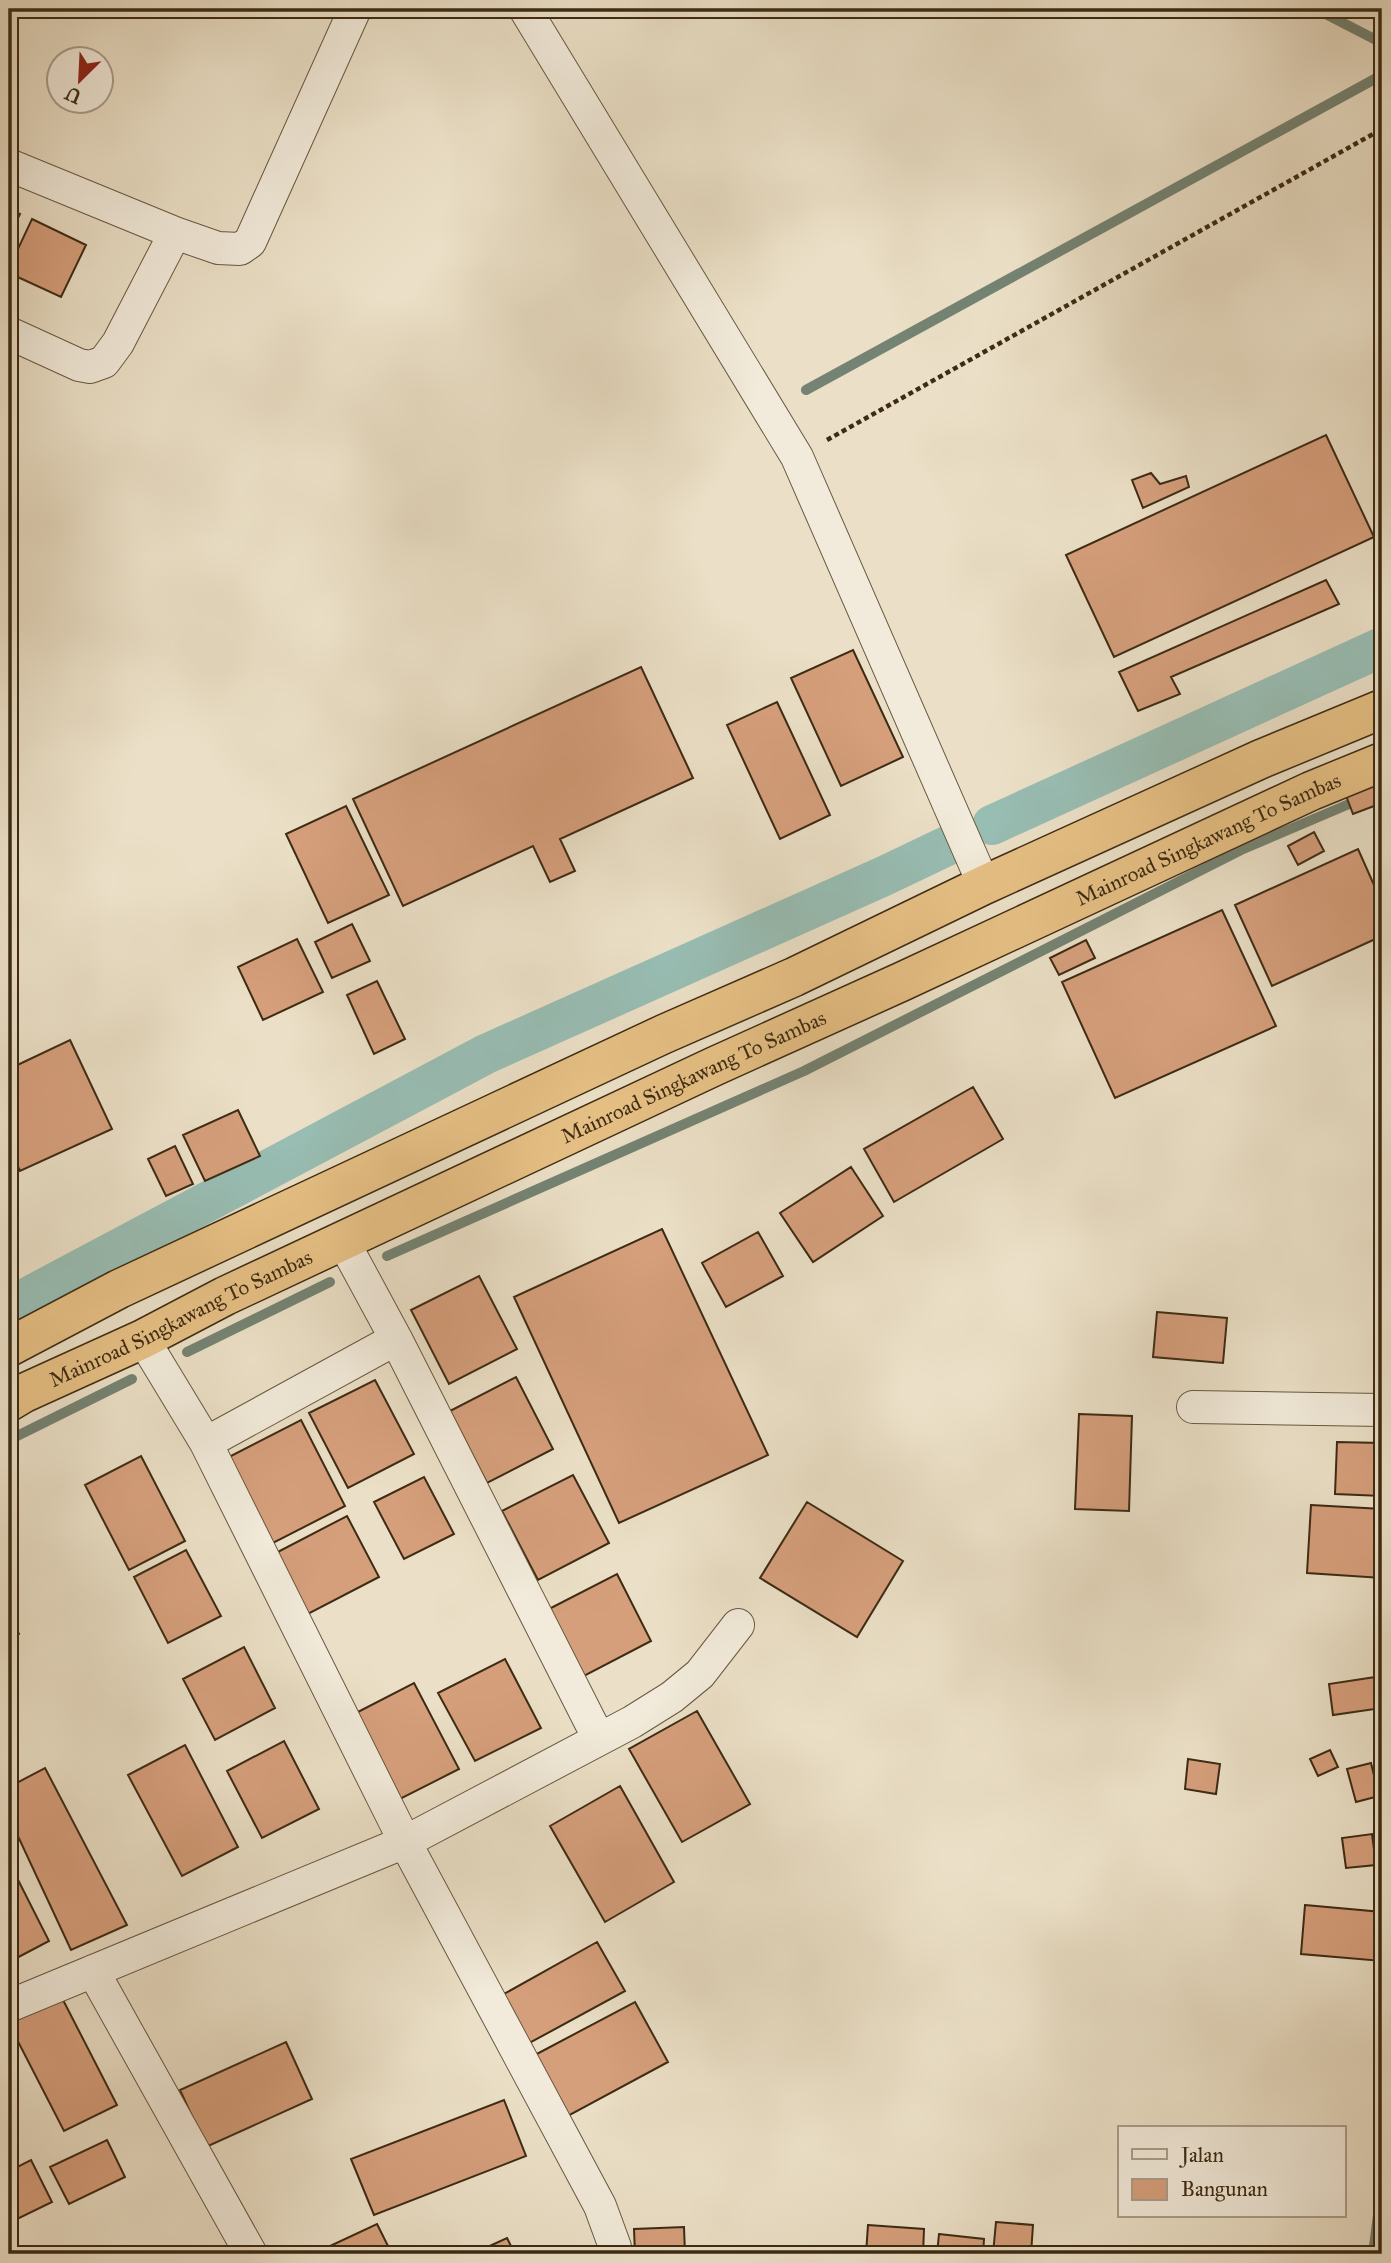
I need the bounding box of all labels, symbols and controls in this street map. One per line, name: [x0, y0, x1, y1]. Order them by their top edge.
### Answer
north arrow: [46, 46, 116, 116]
text: U: [61, 81, 85, 109]
street label: Mainroad Singkawang To Sambas: [1072, 767, 1345, 912]
street label: Mainroad Singkawang To Sambas: [557, 1005, 830, 1149]
street label: Mainroad Singkawang To Sambas: [45, 1244, 316, 1393]
legend: [1118, 2126, 1346, 2218]
text: Jalan: [1179, 2142, 1224, 2168]
text: Bangunan: [1181, 2176, 1268, 2202]

